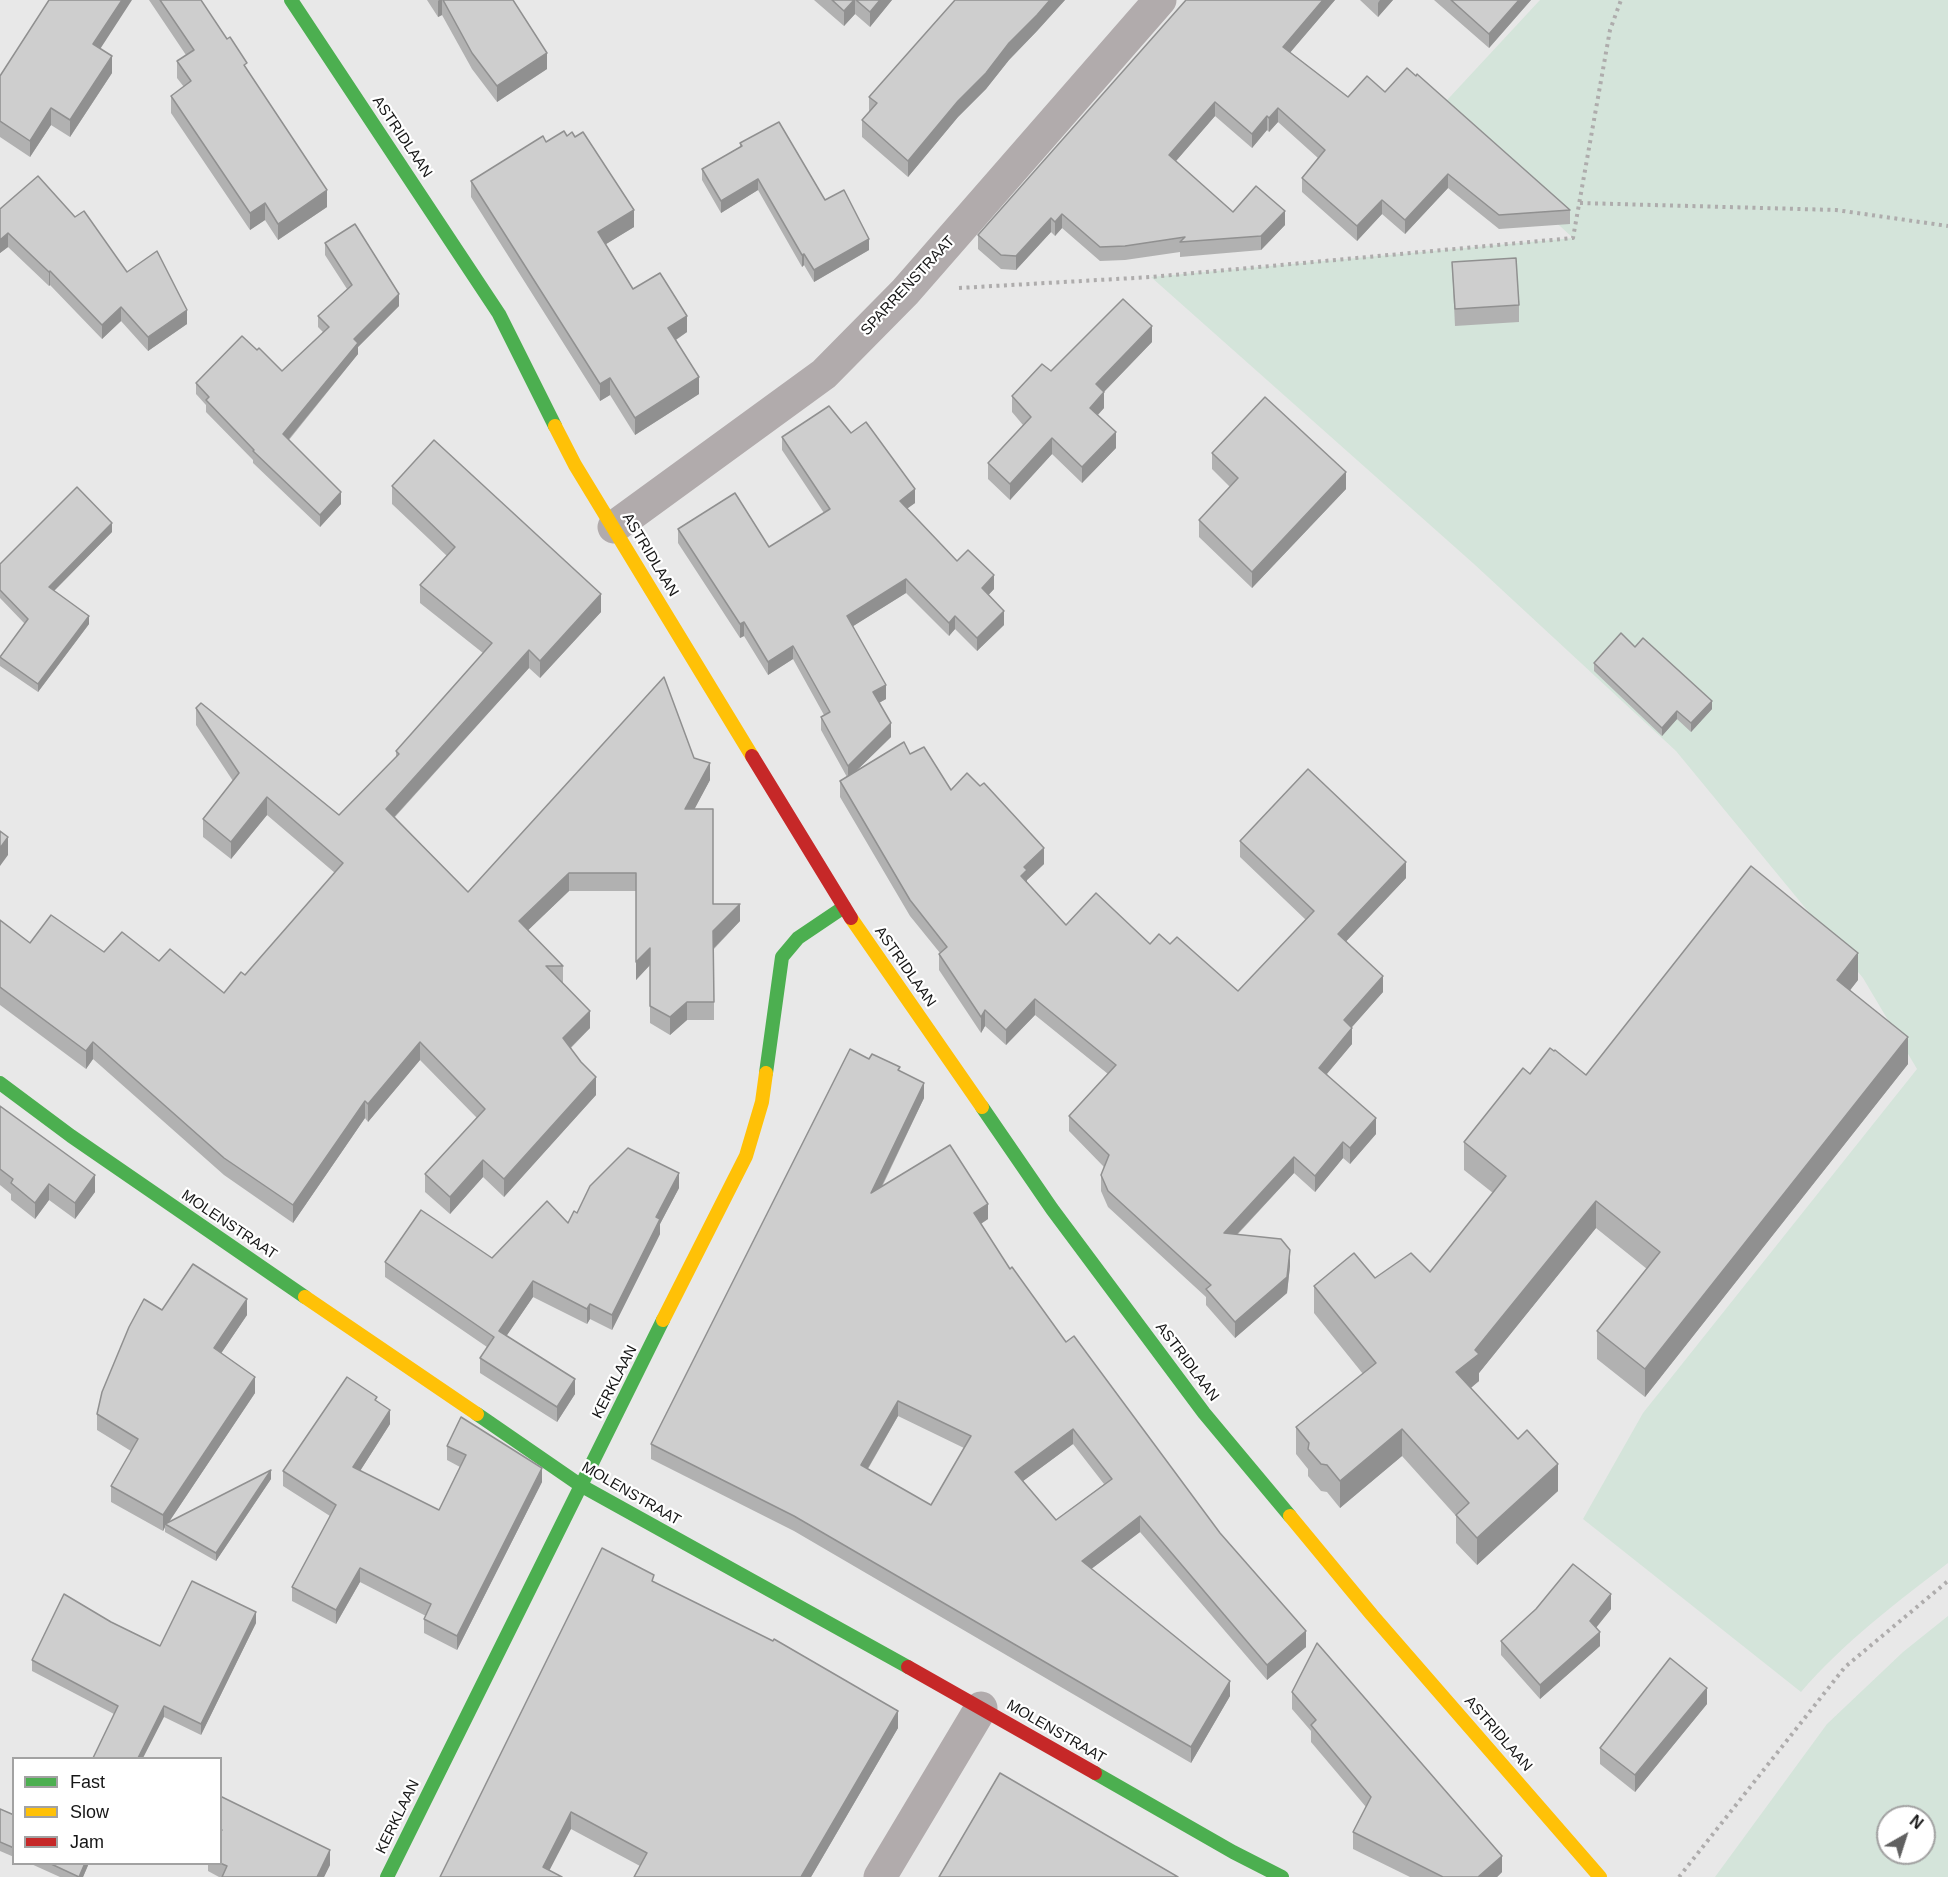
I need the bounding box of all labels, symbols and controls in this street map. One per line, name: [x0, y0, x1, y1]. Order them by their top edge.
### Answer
street label: ASTRIDLAAN: [368, 93, 436, 181]
street label: SPARRENSTRAAT: [857, 233, 959, 339]
street label: ASTRIDLAAN: [618, 510, 682, 600]
street label: ASTRIDLAAN: [871, 923, 939, 1011]
street label: MOLENSTRAAT: [178, 1186, 280, 1264]
street label: ASTRIDLAAN: [1151, 1319, 1223, 1405]
street label: KERKLAAN: [589, 1342, 641, 1422]
street label: MOLENSTRAAT: [578, 1458, 684, 1530]
street label: ASTRIDLAAN: [1460, 1693, 1536, 1775]
street label: MOLENSTRAAT: [1003, 1696, 1109, 1768]
legend: [12, 1757, 222, 1865]
text: Fast: [70, 1772, 105, 1792]
street label: KERKLAAN: [372, 1777, 424, 1857]
text: Slow: [70, 1802, 109, 1822]
north arrow: [1876, 1805, 1936, 1865]
text: N: [1907, 1812, 1926, 1832]
text: Jam: [70, 1832, 104, 1852]

